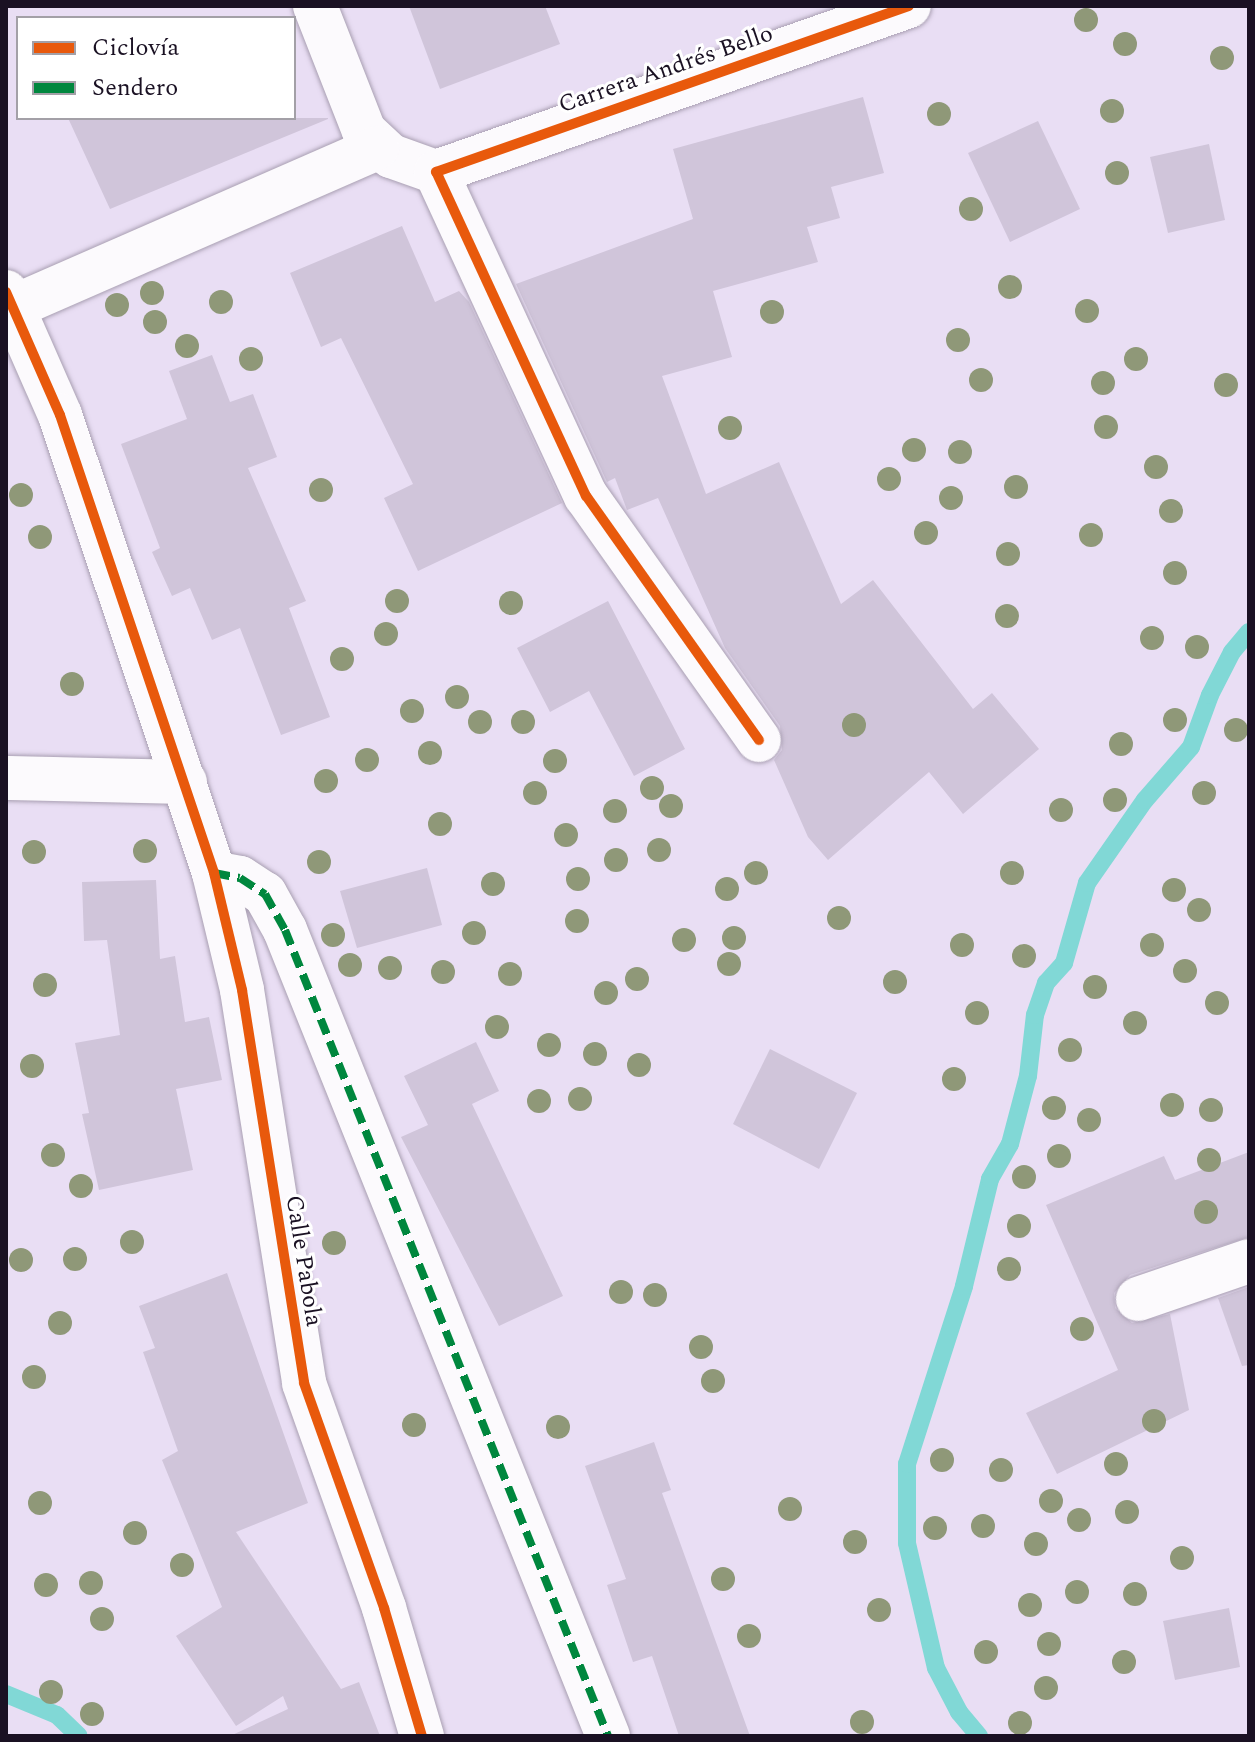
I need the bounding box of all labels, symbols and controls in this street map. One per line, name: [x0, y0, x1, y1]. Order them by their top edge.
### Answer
legend: [16, 16, 296, 120]
street label: Carrera Andrés Bello: [555, 20, 777, 120]
text: Ciclovía: [92, 30, 179, 66]
text: Sendero: [92, 70, 178, 106]
street label: Calle Pabola: [278, 1193, 328, 1329]

